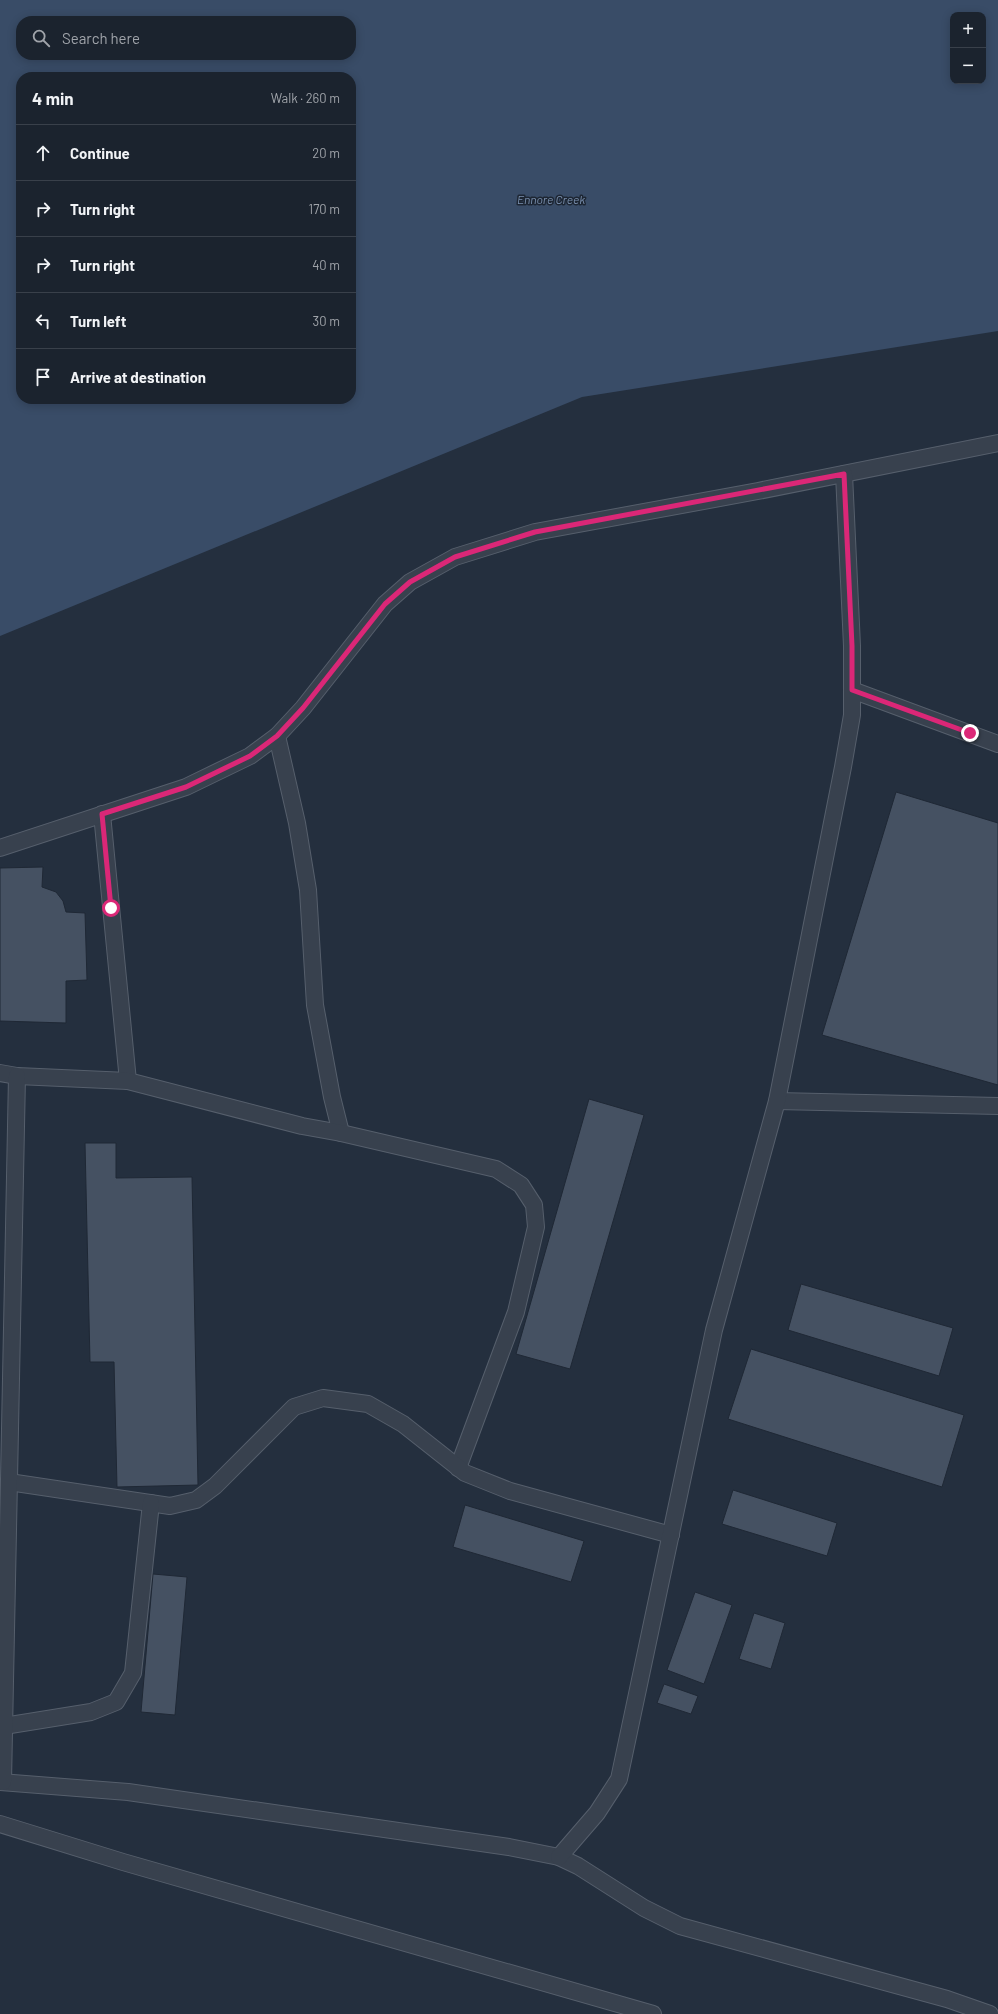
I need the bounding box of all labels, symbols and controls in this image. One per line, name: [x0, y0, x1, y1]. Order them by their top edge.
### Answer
map controls: [950, 12, 986, 84]
button: +: [950, 12, 986, 48]
search box: [16, 16, 356, 60]
icon: search: [30, 27, 52, 49]
text: Search here: [62, 29, 140, 47]
button: −: [950, 48, 986, 84]
text: 4 min: [32, 88, 74, 108]
text: Walk · 260 m: [271, 90, 340, 106]
icon: ahead: [32, 142, 54, 164]
text: Continue: [70, 144, 130, 162]
text: 20 m: [312, 145, 340, 161]
water label: Ennore Creek: [517, 192, 585, 206]
icon: right: [32, 198, 54, 220]
text: Turn right: [70, 200, 135, 218]
text: 170 m: [309, 201, 340, 217]
icon: right: [32, 254, 54, 276]
text: Turn right: [70, 256, 135, 274]
text: 40 m: [312, 257, 340, 273]
icon: left: [32, 310, 54, 332]
text: Turn left: [70, 312, 126, 330]
text: 30 m: [313, 313, 340, 329]
icon: arrive: [32, 366, 54, 388]
text: Arrive at destination: [70, 368, 206, 386]
route end: [961, 724, 979, 742]
route start: [102, 899, 120, 917]

